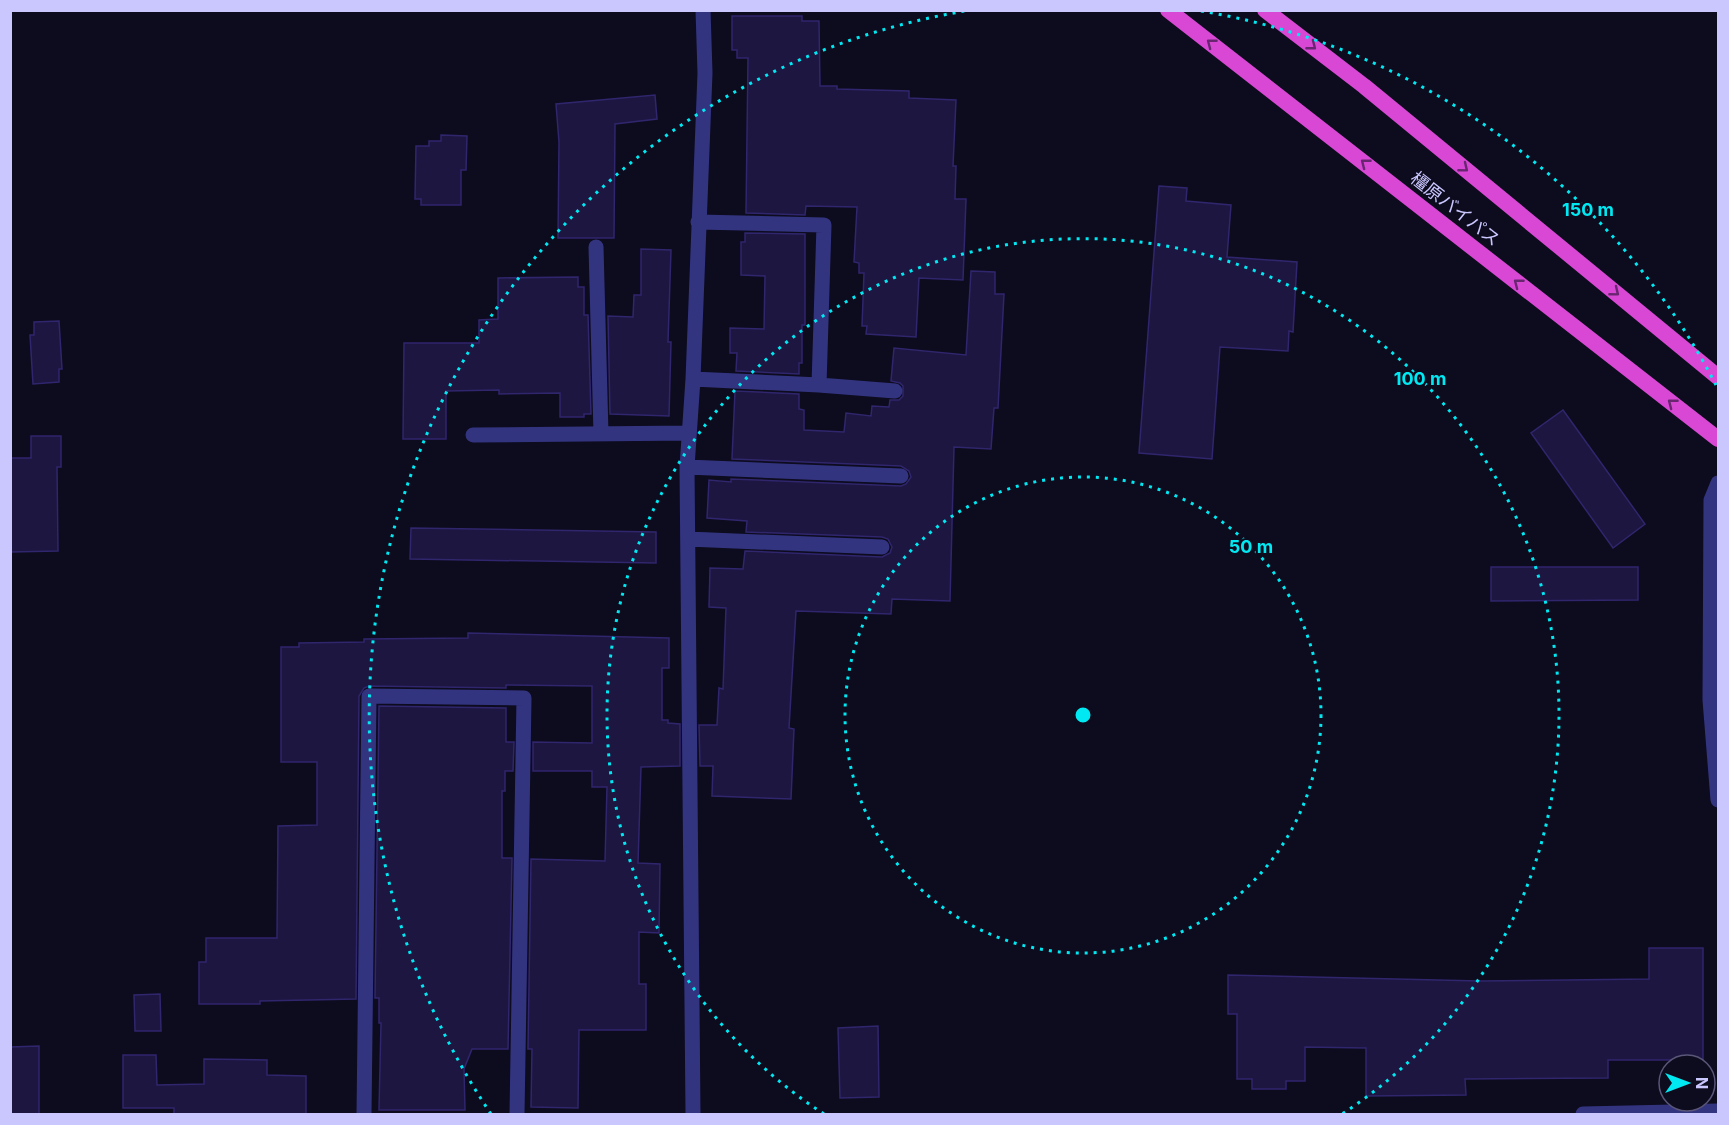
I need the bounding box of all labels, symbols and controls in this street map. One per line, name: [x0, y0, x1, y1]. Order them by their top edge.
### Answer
one-way arrow: [1305, 39, 1316, 50]
one-way arrow: [1206, 40, 1217, 51]
one-way arrow: [1360, 160, 1371, 171]
one-way arrow: [1457, 161, 1468, 172]
street label: 橿原バイパス: [1406, 167, 1504, 250]
text: 150 m: [1562, 199, 1614, 220]
one-way arrow: [1514, 279, 1525, 290]
one-way arrow: [1608, 284, 1619, 295]
text: 100 m: [1394, 368, 1446, 389]
one-way arrow: [1668, 399, 1679, 410]
text: 50 m: [1229, 536, 1273, 557]
centre of rings: [1073, 705, 1093, 725]
north arrow: [1657, 1053, 1717, 1113]
text: N: [1692, 1077, 1712, 1089]

